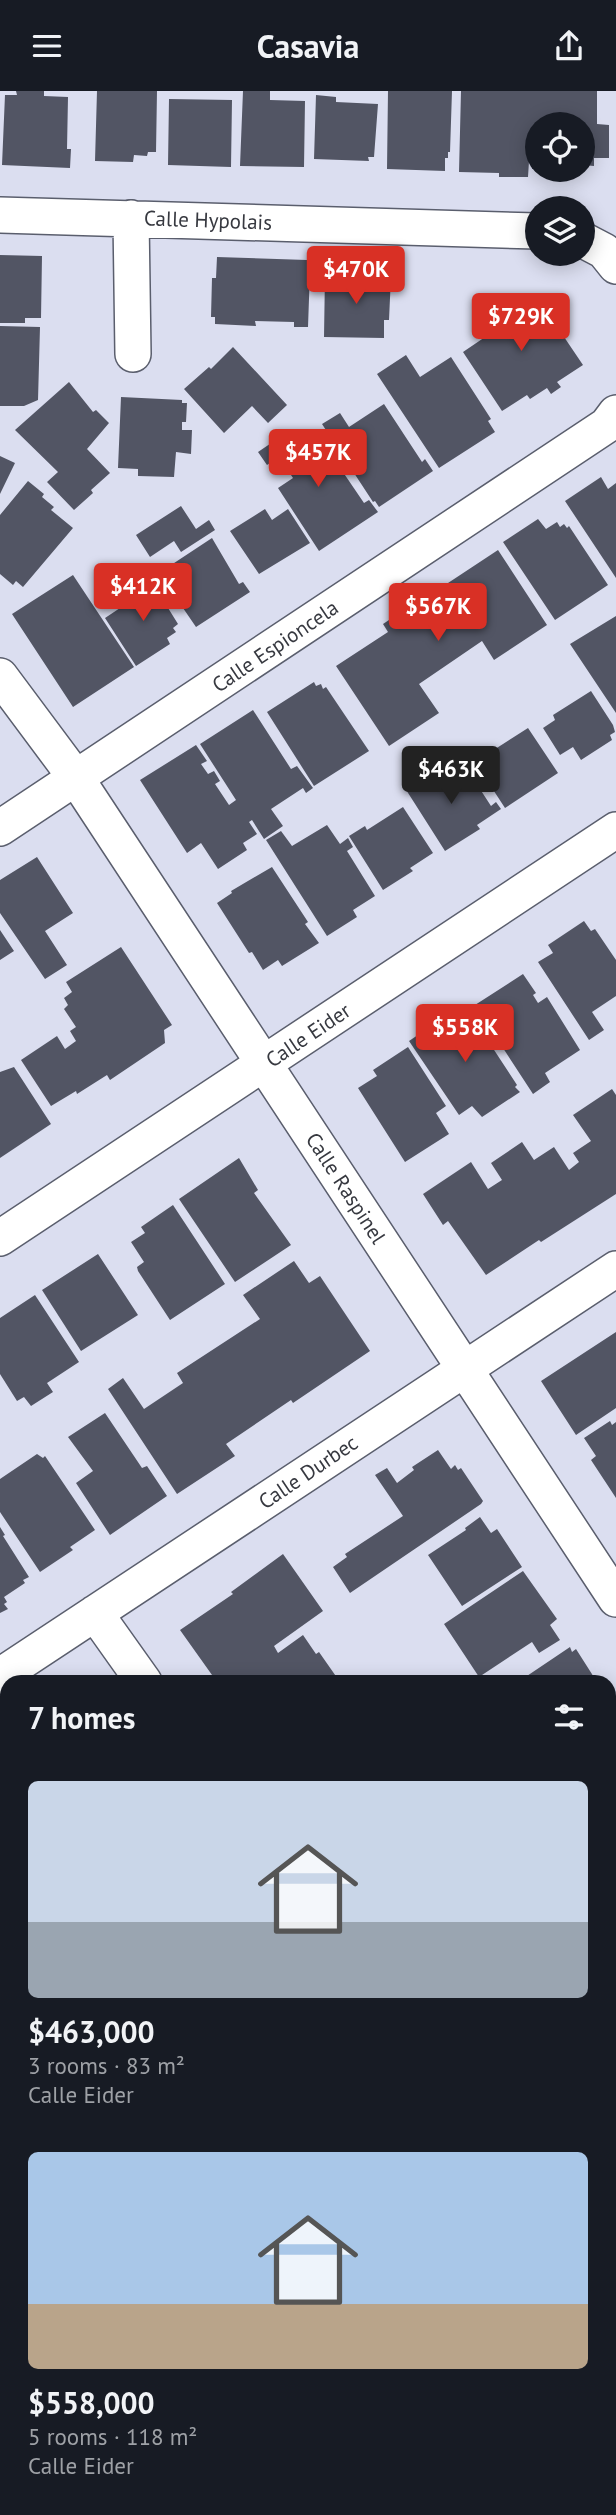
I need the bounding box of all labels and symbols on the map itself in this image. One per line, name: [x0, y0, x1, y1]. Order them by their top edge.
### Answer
street label: Calle Hypolais: [144, 204, 272, 236]
pin: $470K: [307, 247, 405, 306]
pin: $729K: [472, 293, 570, 353]
pin: $457K: [269, 429, 367, 489]
pin: $412K: [94, 563, 192, 623]
pin: $567K: [389, 583, 487, 643]
street label: Calle Espioncela: [207, 594, 343, 698]
pin: $463K: [402, 747, 500, 806]
street label: Calle Eider: [260, 997, 356, 1073]
pin: $558K: [416, 1005, 514, 1064]
street label: Calle Raspinel: [300, 1127, 392, 1249]
street label: Calle Durbec: [253, 1429, 363, 1515]

